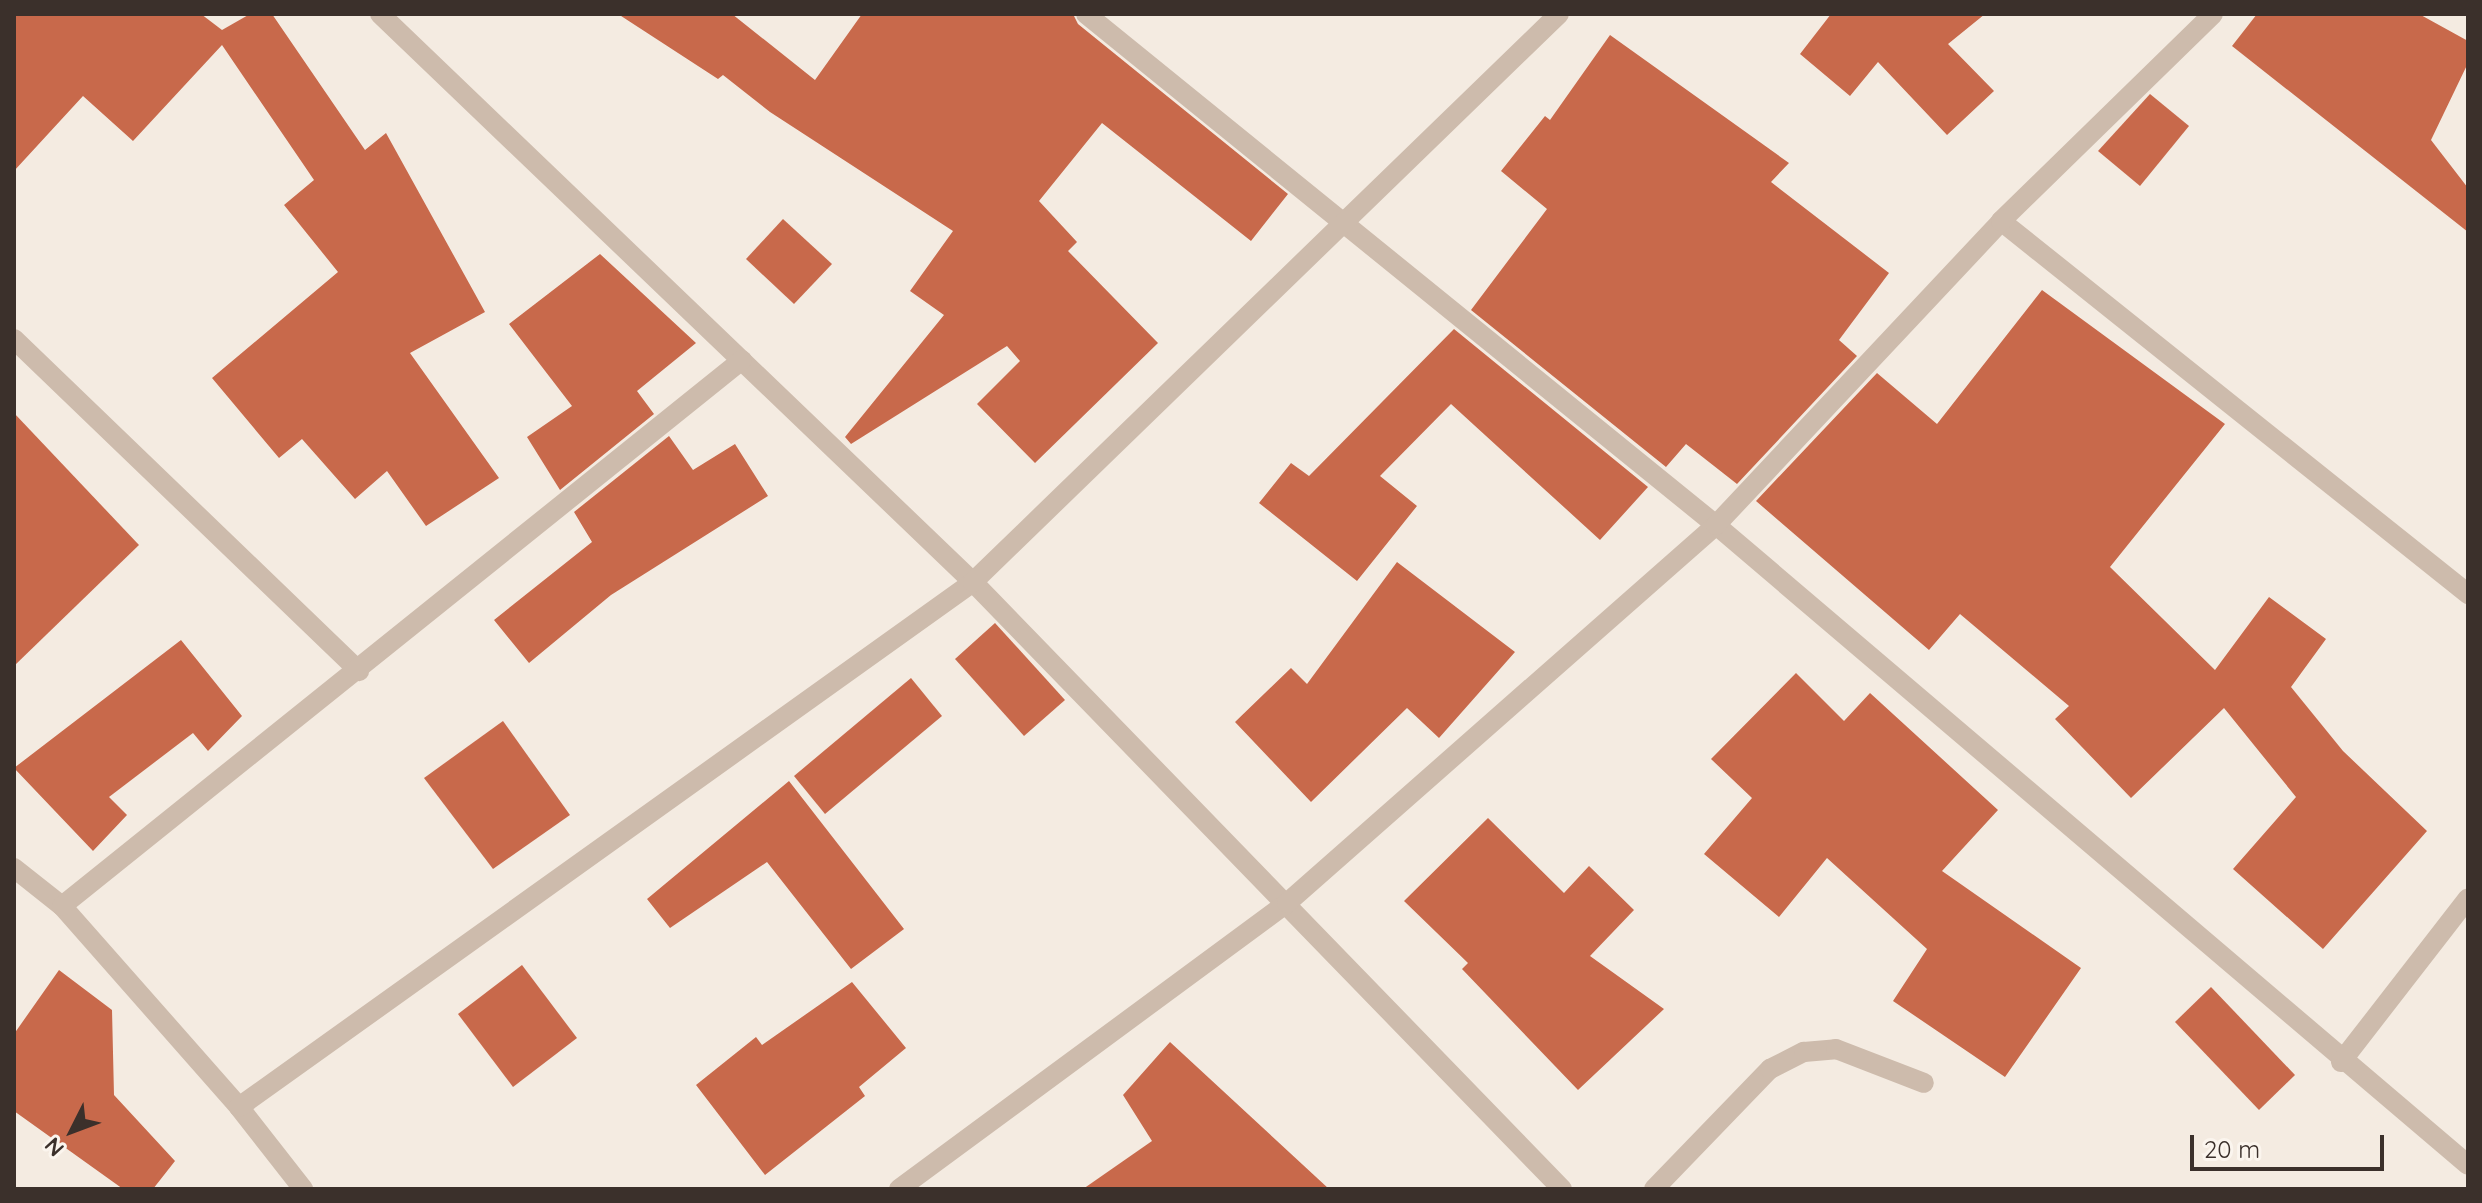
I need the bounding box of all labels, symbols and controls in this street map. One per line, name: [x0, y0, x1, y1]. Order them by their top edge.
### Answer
north arrow: [32, 1091, 112, 1171]
scale bar: [2194, 1119, 2388, 1169]
text: N: [38, 1132, 70, 1162]
text: 20 m: [2204, 1134, 2260, 1164]

